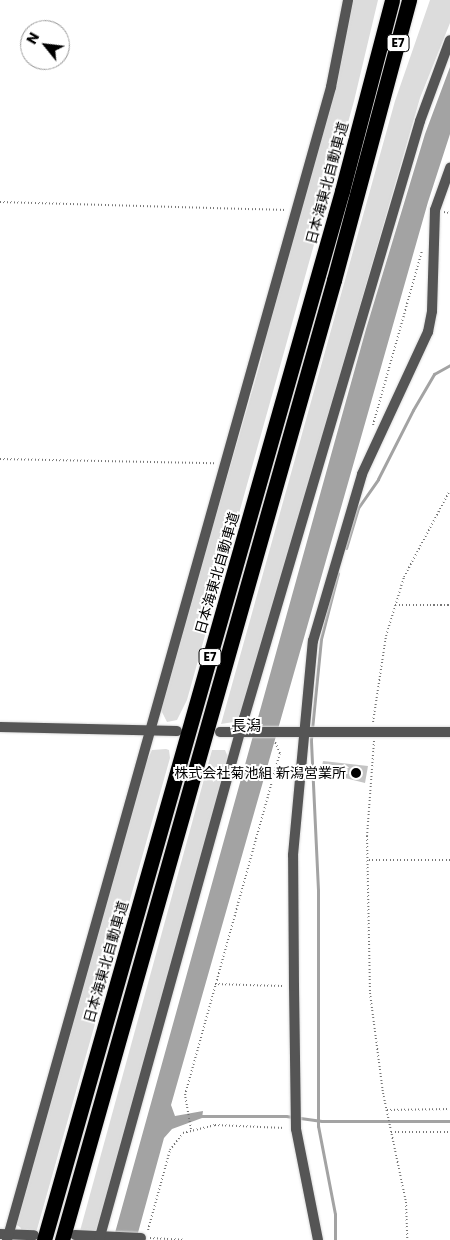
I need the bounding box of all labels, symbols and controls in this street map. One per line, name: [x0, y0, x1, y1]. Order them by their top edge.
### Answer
north arrow: [20, 20, 70, 70]
text: N: [21, 29, 44, 48]
road number: E7: [386, 34, 410, 52]
street label: 日本海東北自動車道: [303, 120, 351, 246]
street label: 日本海東北自動車道: [192, 510, 242, 636]
road number: E7: [198, 648, 222, 666]
district label: 長潟: [231, 717, 261, 735]
place label: 株式会社菊池組 新潟営業所: [174, 765, 346, 781]
marker: 株式会社菊池組 新潟営業所: [350, 767, 362, 779]
street label: 日本海東北自動車道: [81, 899, 131, 1025]

